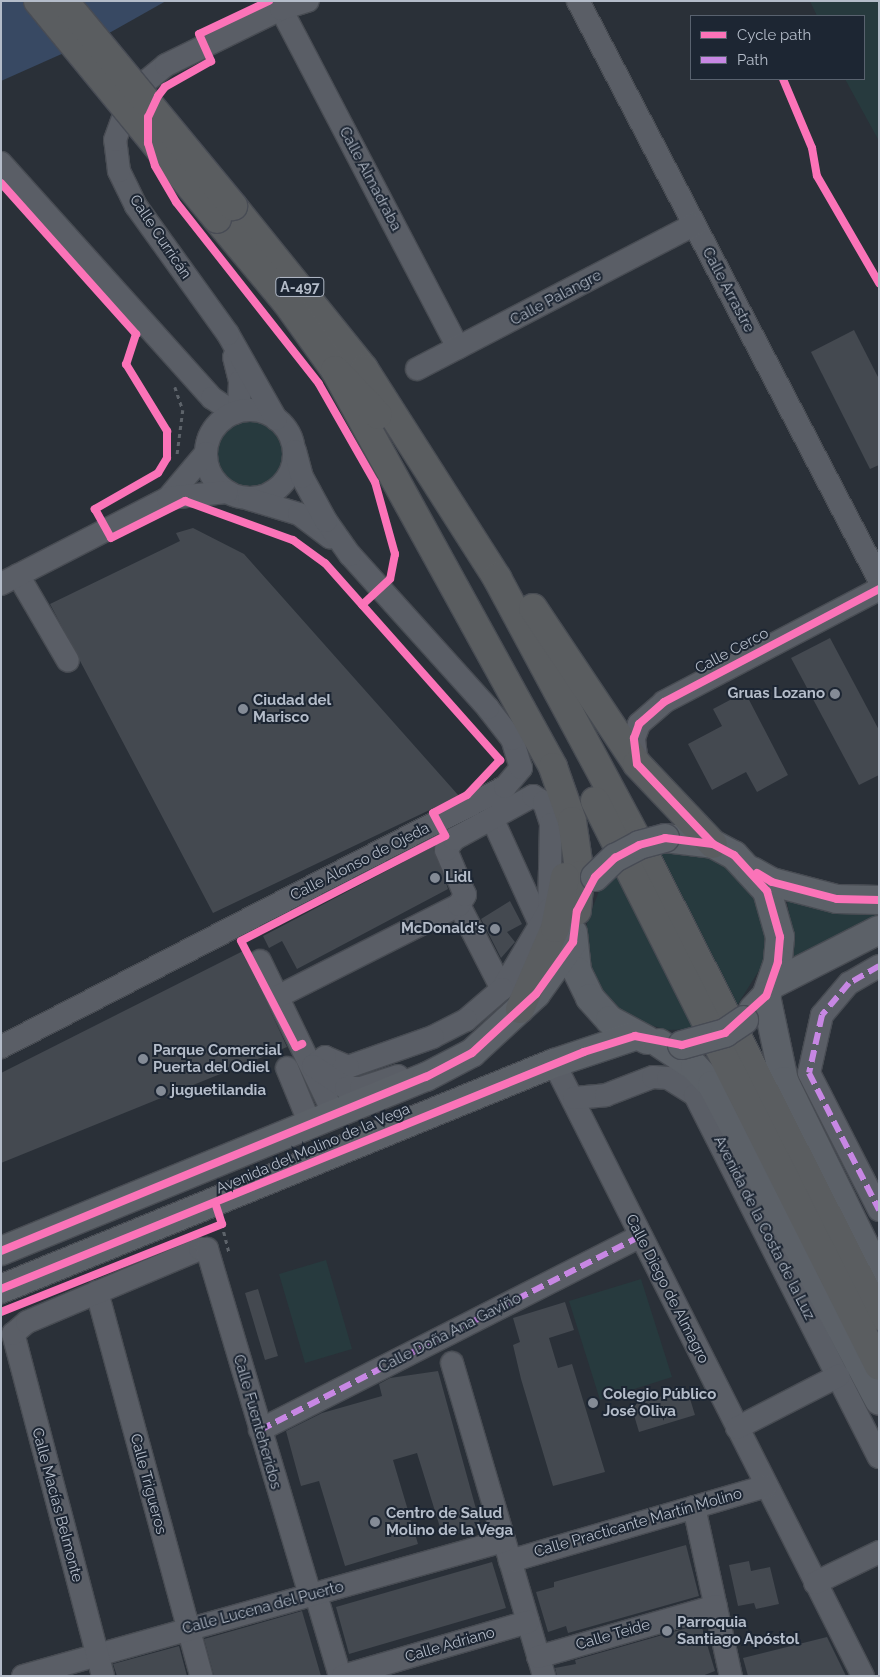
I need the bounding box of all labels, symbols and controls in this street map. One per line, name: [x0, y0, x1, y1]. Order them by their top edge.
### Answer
legend: [690, 15, 865, 80]
text: Cycle path: [737, 26, 811, 44]
text: Path: [737, 51, 768, 69]
street label: Calle Almadraba: [335, 124, 405, 234]
street label: Calle Curricán: [125, 192, 195, 282]
street label: Calle Arrastre: [698, 244, 758, 336]
street label: Calle Palangre: [507, 266, 605, 330]
road number: A-497: [275, 276, 325, 298]
street label: Calle Cerco: [692, 624, 772, 678]
place label: Gruas Lozano: [728, 685, 825, 703]
marker: Gruas Lozano: [829, 688, 841, 700]
place label: Ciudad del Marisco: [253, 691, 331, 726]
marker: Ciudad del Marisco: [237, 703, 249, 715]
street label: Calle Alonso de Ojeda: [287, 819, 433, 905]
place label: Lidl: [445, 869, 472, 887]
marker: Lidl: [429, 872, 441, 884]
place label: McDonald's: [401, 920, 485, 938]
marker: McDonald's: [489, 923, 501, 935]
place label: Parque Comercial Puerta del Odiel: [153, 1041, 282, 1076]
marker: Parque Comercial Puerta del Odiel: [137, 1053, 149, 1065]
place label: juguetilandia: [171, 1082, 266, 1100]
marker: juguetilandia: [155, 1085, 167, 1097]
street label: Avenida del Molino de la Vega: [213, 1100, 413, 1198]
street label: Avenida de la Costa de la Luz: [710, 1133, 818, 1323]
street label: Calle Diego de Almagro: [621, 1211, 713, 1367]
street label: Calle Doña Ana Gaviño: [375, 1289, 525, 1377]
street label: Calle Fuenteheridos: [229, 1353, 285, 1491]
place label: Colegio Público José Oliva: [603, 1385, 716, 1420]
marker: Colegio Público José Oliva: [587, 1397, 599, 1409]
street label: Calle Macías Belmonte: [28, 1426, 86, 1584]
street label: Calle Trigueros: [126, 1432, 170, 1536]
street label: Calle Practicante Martín Molino: [532, 1485, 744, 1561]
place label: Centro de Salud Molino de la Vega: [386, 1504, 514, 1539]
marker: Centro de Salud Molino de la Vega: [368, 1515, 382, 1529]
street label: Calle Lucena del Puerto: [180, 1578, 346, 1638]
place label: Parroquia Santiago Apóstol: [677, 1613, 800, 1648]
street label: Calle Teide: [574, 1616, 652, 1654]
street label: Calle Adriano: [403, 1624, 497, 1666]
marker: Parroquia Santiago Apóstol: [661, 1625, 673, 1637]

